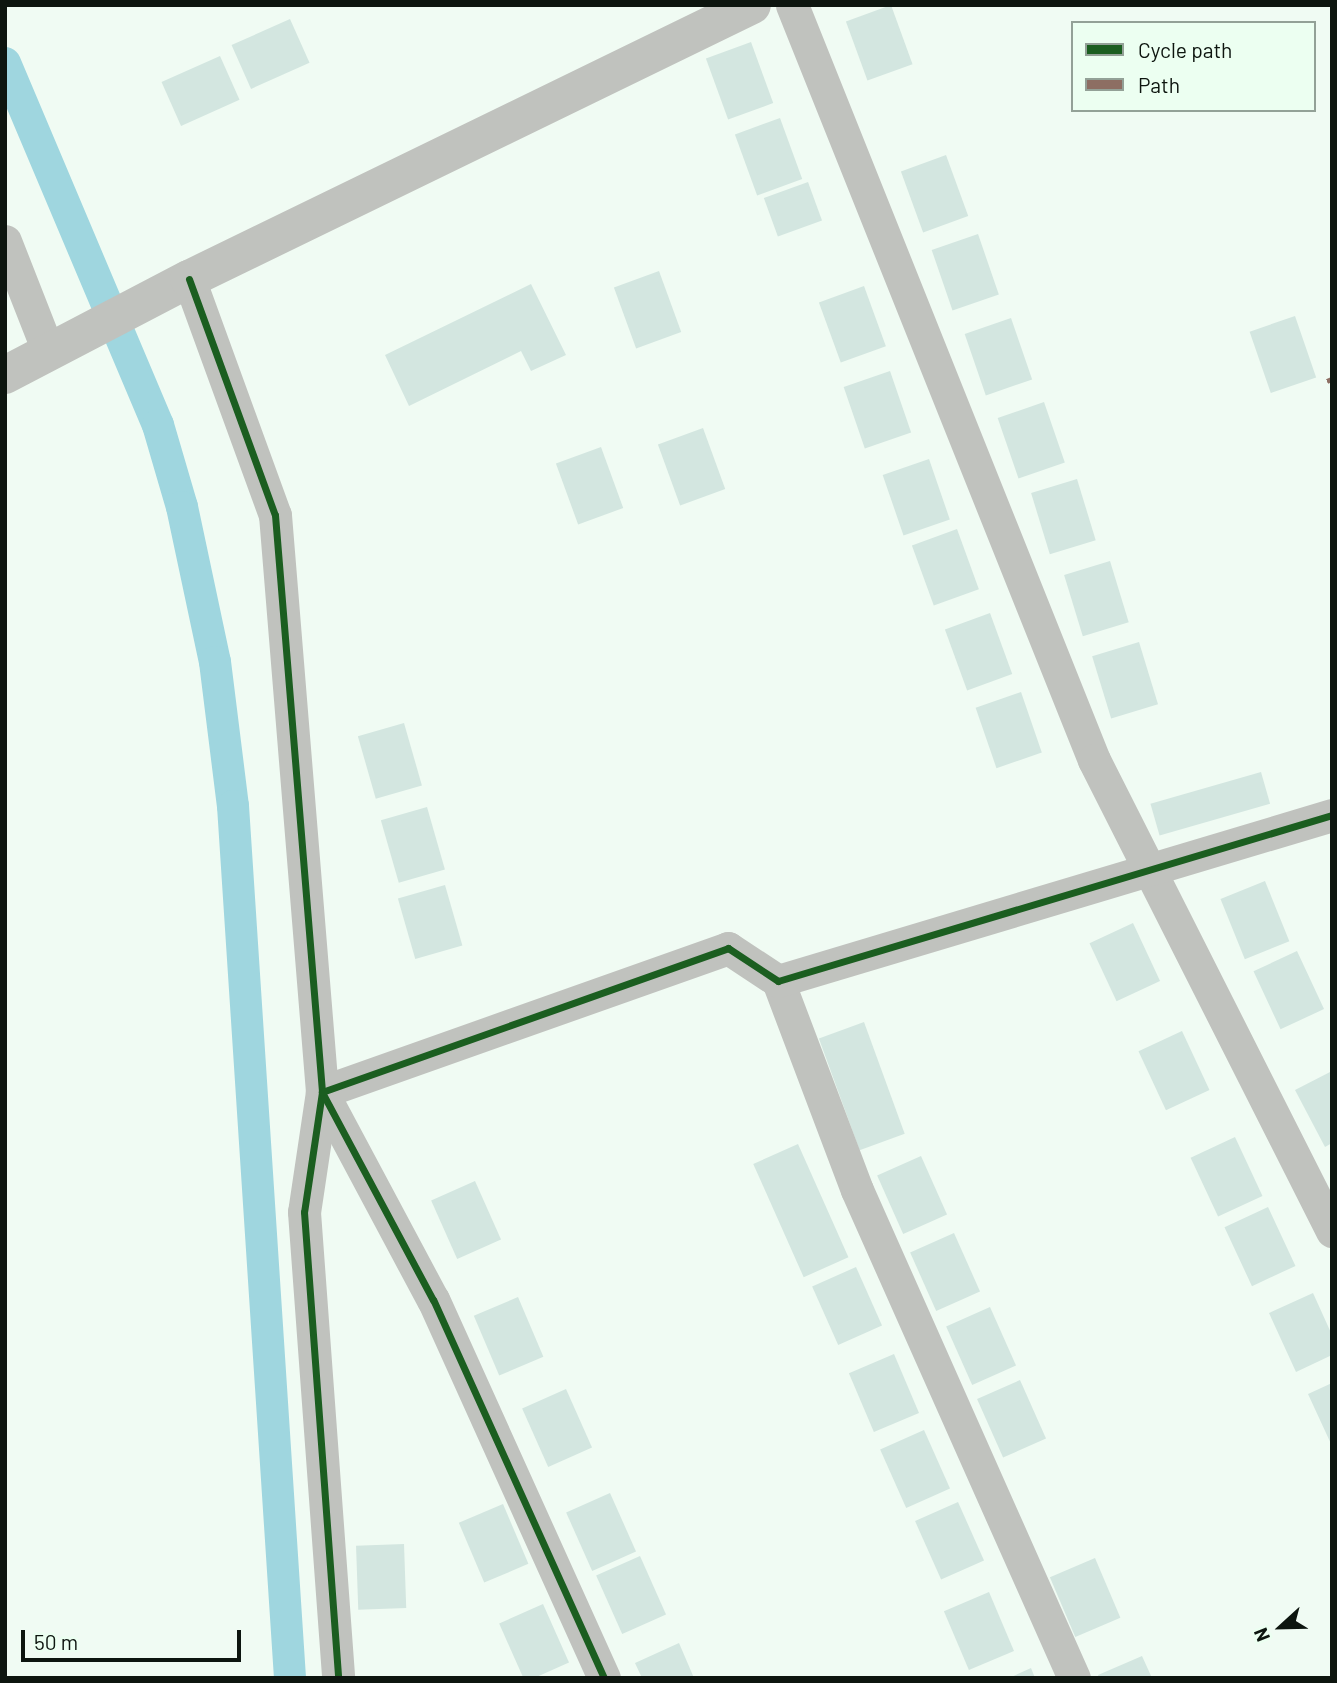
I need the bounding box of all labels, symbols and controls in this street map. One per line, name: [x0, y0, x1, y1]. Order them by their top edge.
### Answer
legend: [1071, 21, 1316, 112]
text: Cycle path: [1138, 37, 1232, 62]
text: Path: [1138, 72, 1180, 97]
north arrow: [1246, 1592, 1316, 1662]
scale bar: [24, 1616, 245, 1660]
text: N: [1248, 1625, 1274, 1645]
text: 50 m: [34, 1629, 78, 1654]

